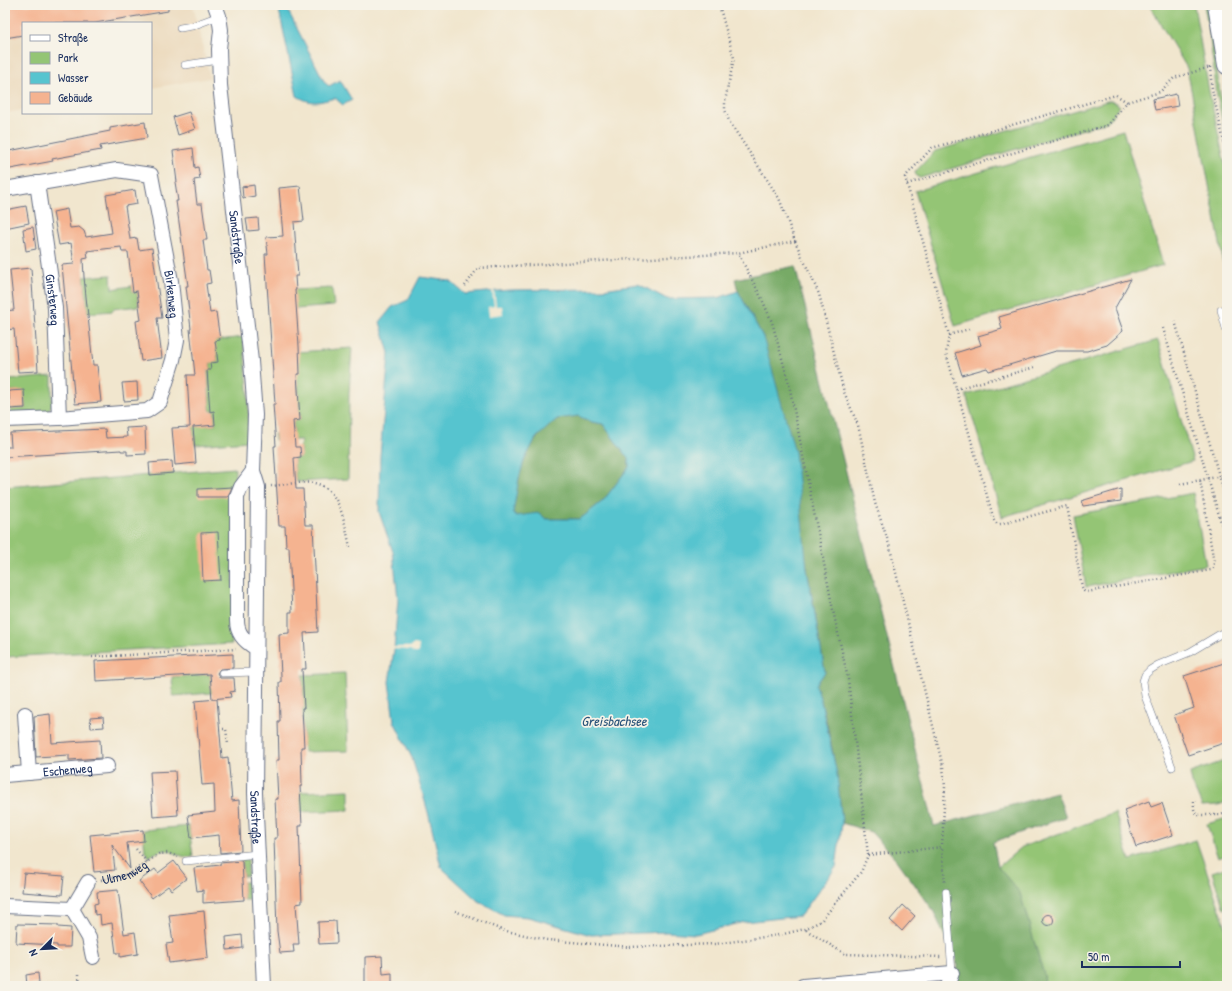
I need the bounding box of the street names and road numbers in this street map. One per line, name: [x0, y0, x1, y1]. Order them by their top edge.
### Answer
street label: Sandstraße: [225, 209, 249, 265]
street label: Birkenweg: [160, 269, 184, 319]
street label: Ginsterweg: [41, 273, 65, 326]
street label: Eschenweg: [42, 758, 93, 781]
street label: Sandstraße: [246, 790, 266, 845]
street label: Ulmenweg: [100, 855, 151, 889]

